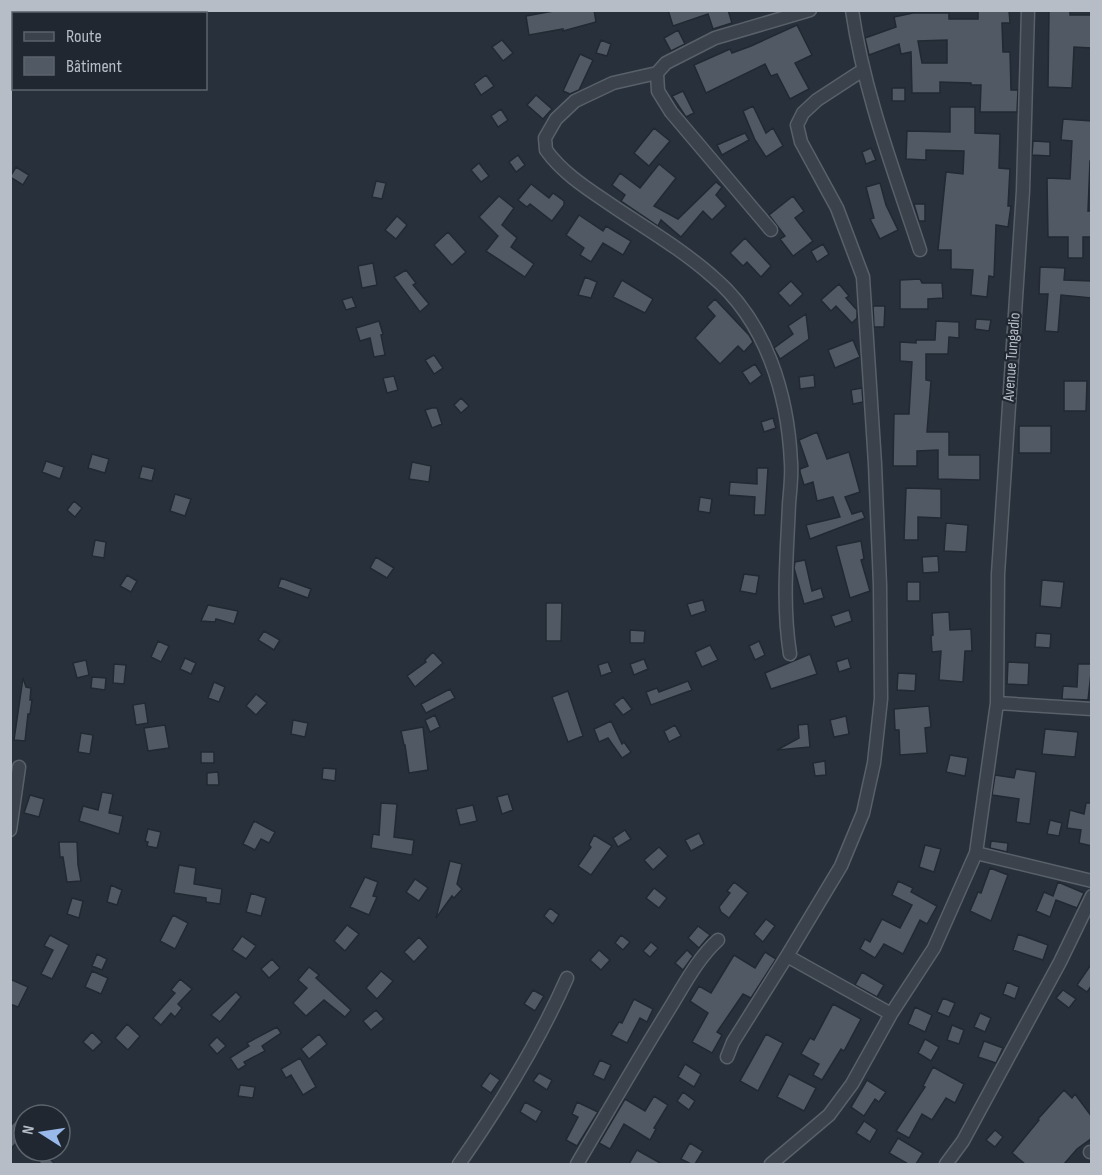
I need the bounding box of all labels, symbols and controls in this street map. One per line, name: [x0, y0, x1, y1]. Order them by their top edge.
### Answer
legend: [12, 12, 207, 90]
text: Route: [66, 26, 102, 47]
text: Bâtiment: [66, 56, 122, 77]
street label: Avenue Tungadio: [999, 312, 1025, 403]
north arrow: [12, 1103, 72, 1163]
text: N: [19, 1124, 39, 1136]

